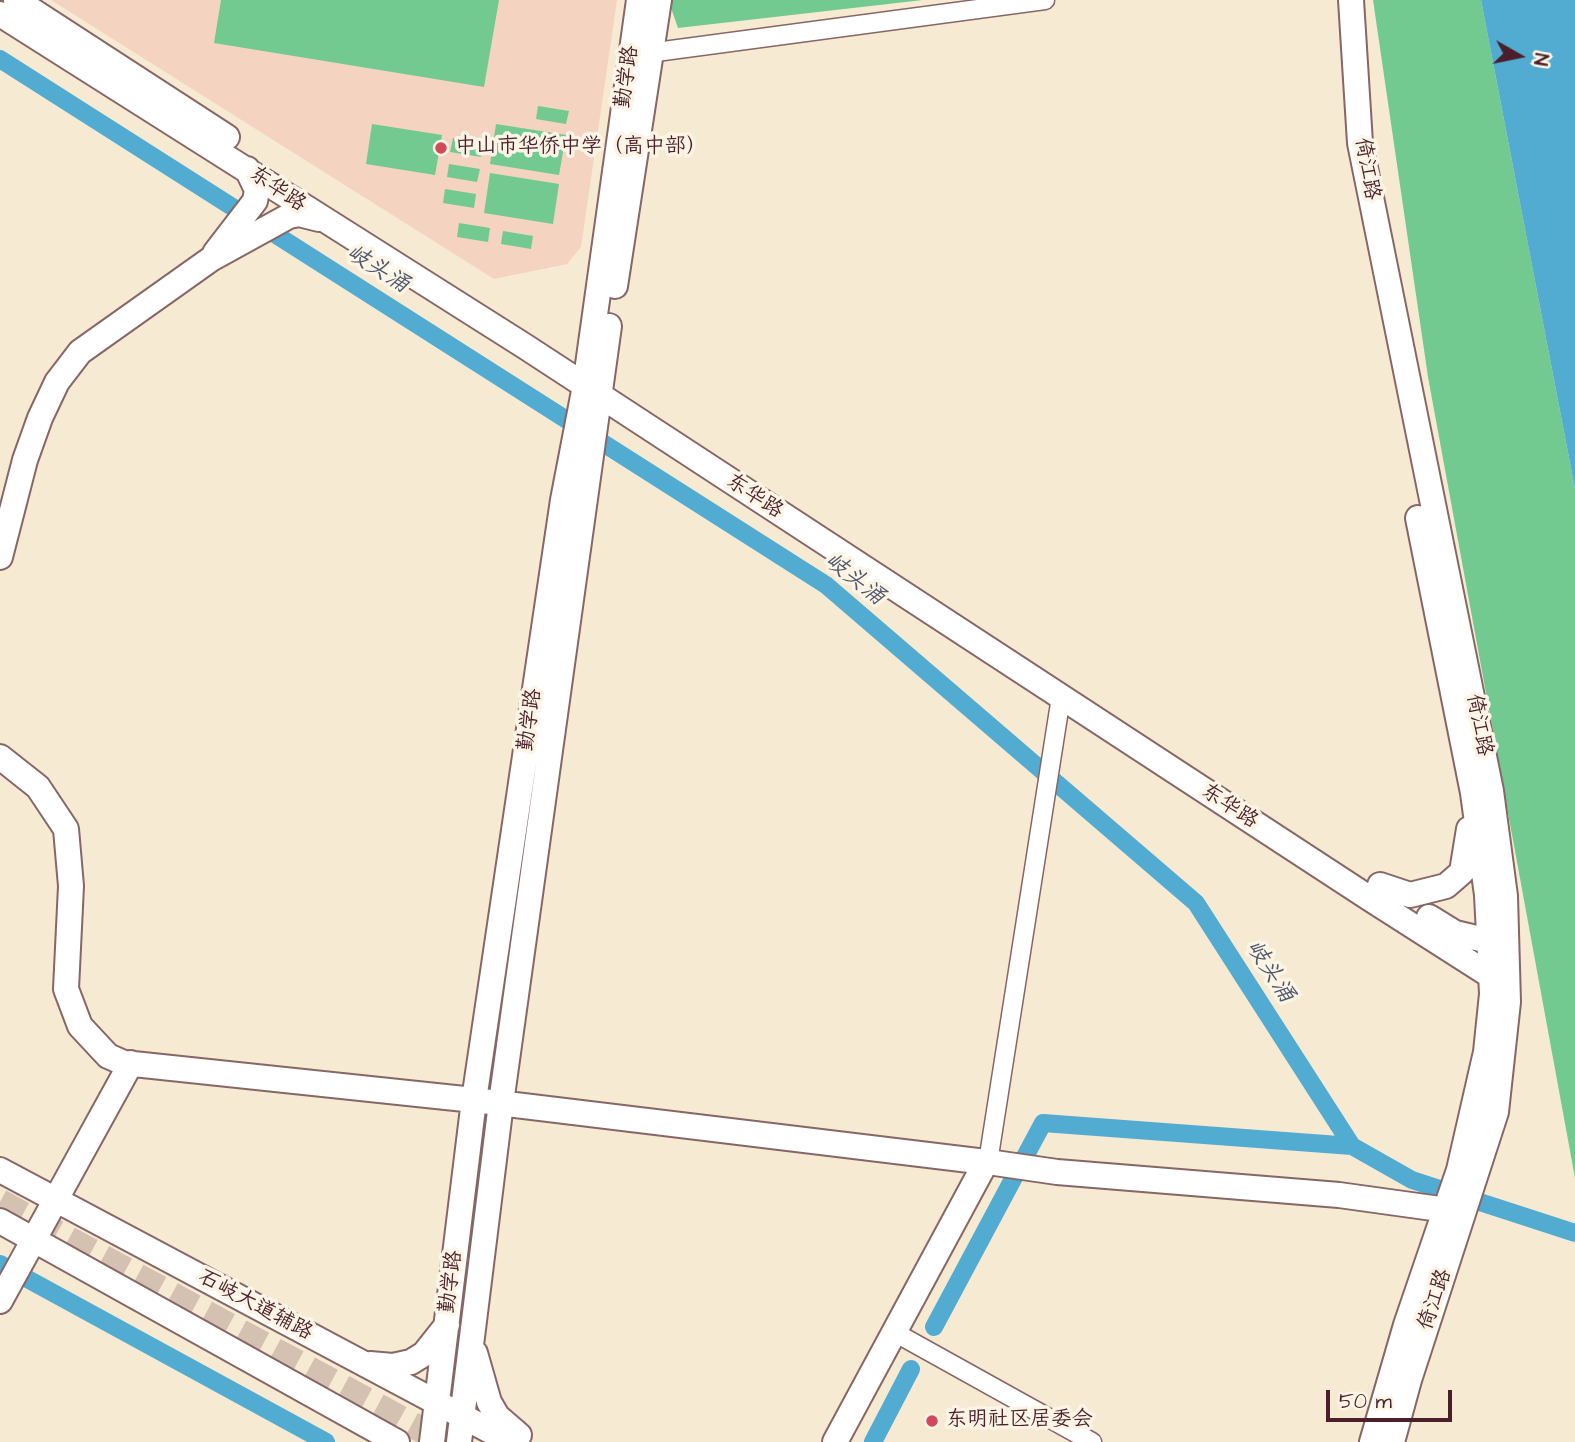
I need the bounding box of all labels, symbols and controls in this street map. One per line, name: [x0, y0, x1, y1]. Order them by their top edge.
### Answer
north arrow: [1484, 21, 1554, 91]
street label: 勤学路: [611, 44, 645, 110]
text: N: [1526, 51, 1555, 67]
place label: 中山市华侨中学（高中部）: [455, 135, 707, 161]
street label: 倚江路: [1348, 136, 1384, 202]
marker: 中山市华侨中学（高中部）: [433, 140, 449, 156]
street label: 东华路: [244, 162, 310, 218]
water label: 岐头涌: [340, 240, 414, 300]
street label: 东华路: [721, 469, 787, 525]
water label: 岐头涌: [818, 548, 890, 612]
street label: 勤学路: [514, 687, 548, 753]
street label: 倚江路: [1460, 692, 1496, 758]
street label: 东华路: [1196, 779, 1262, 835]
water label: 岐头涌: [1239, 936, 1299, 1008]
street label: 勤学路: [436, 1249, 468, 1315]
street label: 石岐大道辅路: [193, 1265, 317, 1347]
street label: 倚江路: [1414, 1266, 1458, 1334]
scale bar: [1330, 1376, 1456, 1420]
text: 50 m: [1339, 1387, 1392, 1416]
place label: 东明社区居委会: [946, 1408, 1093, 1434]
marker: 东明社区居委会: [924, 1413, 940, 1429]

